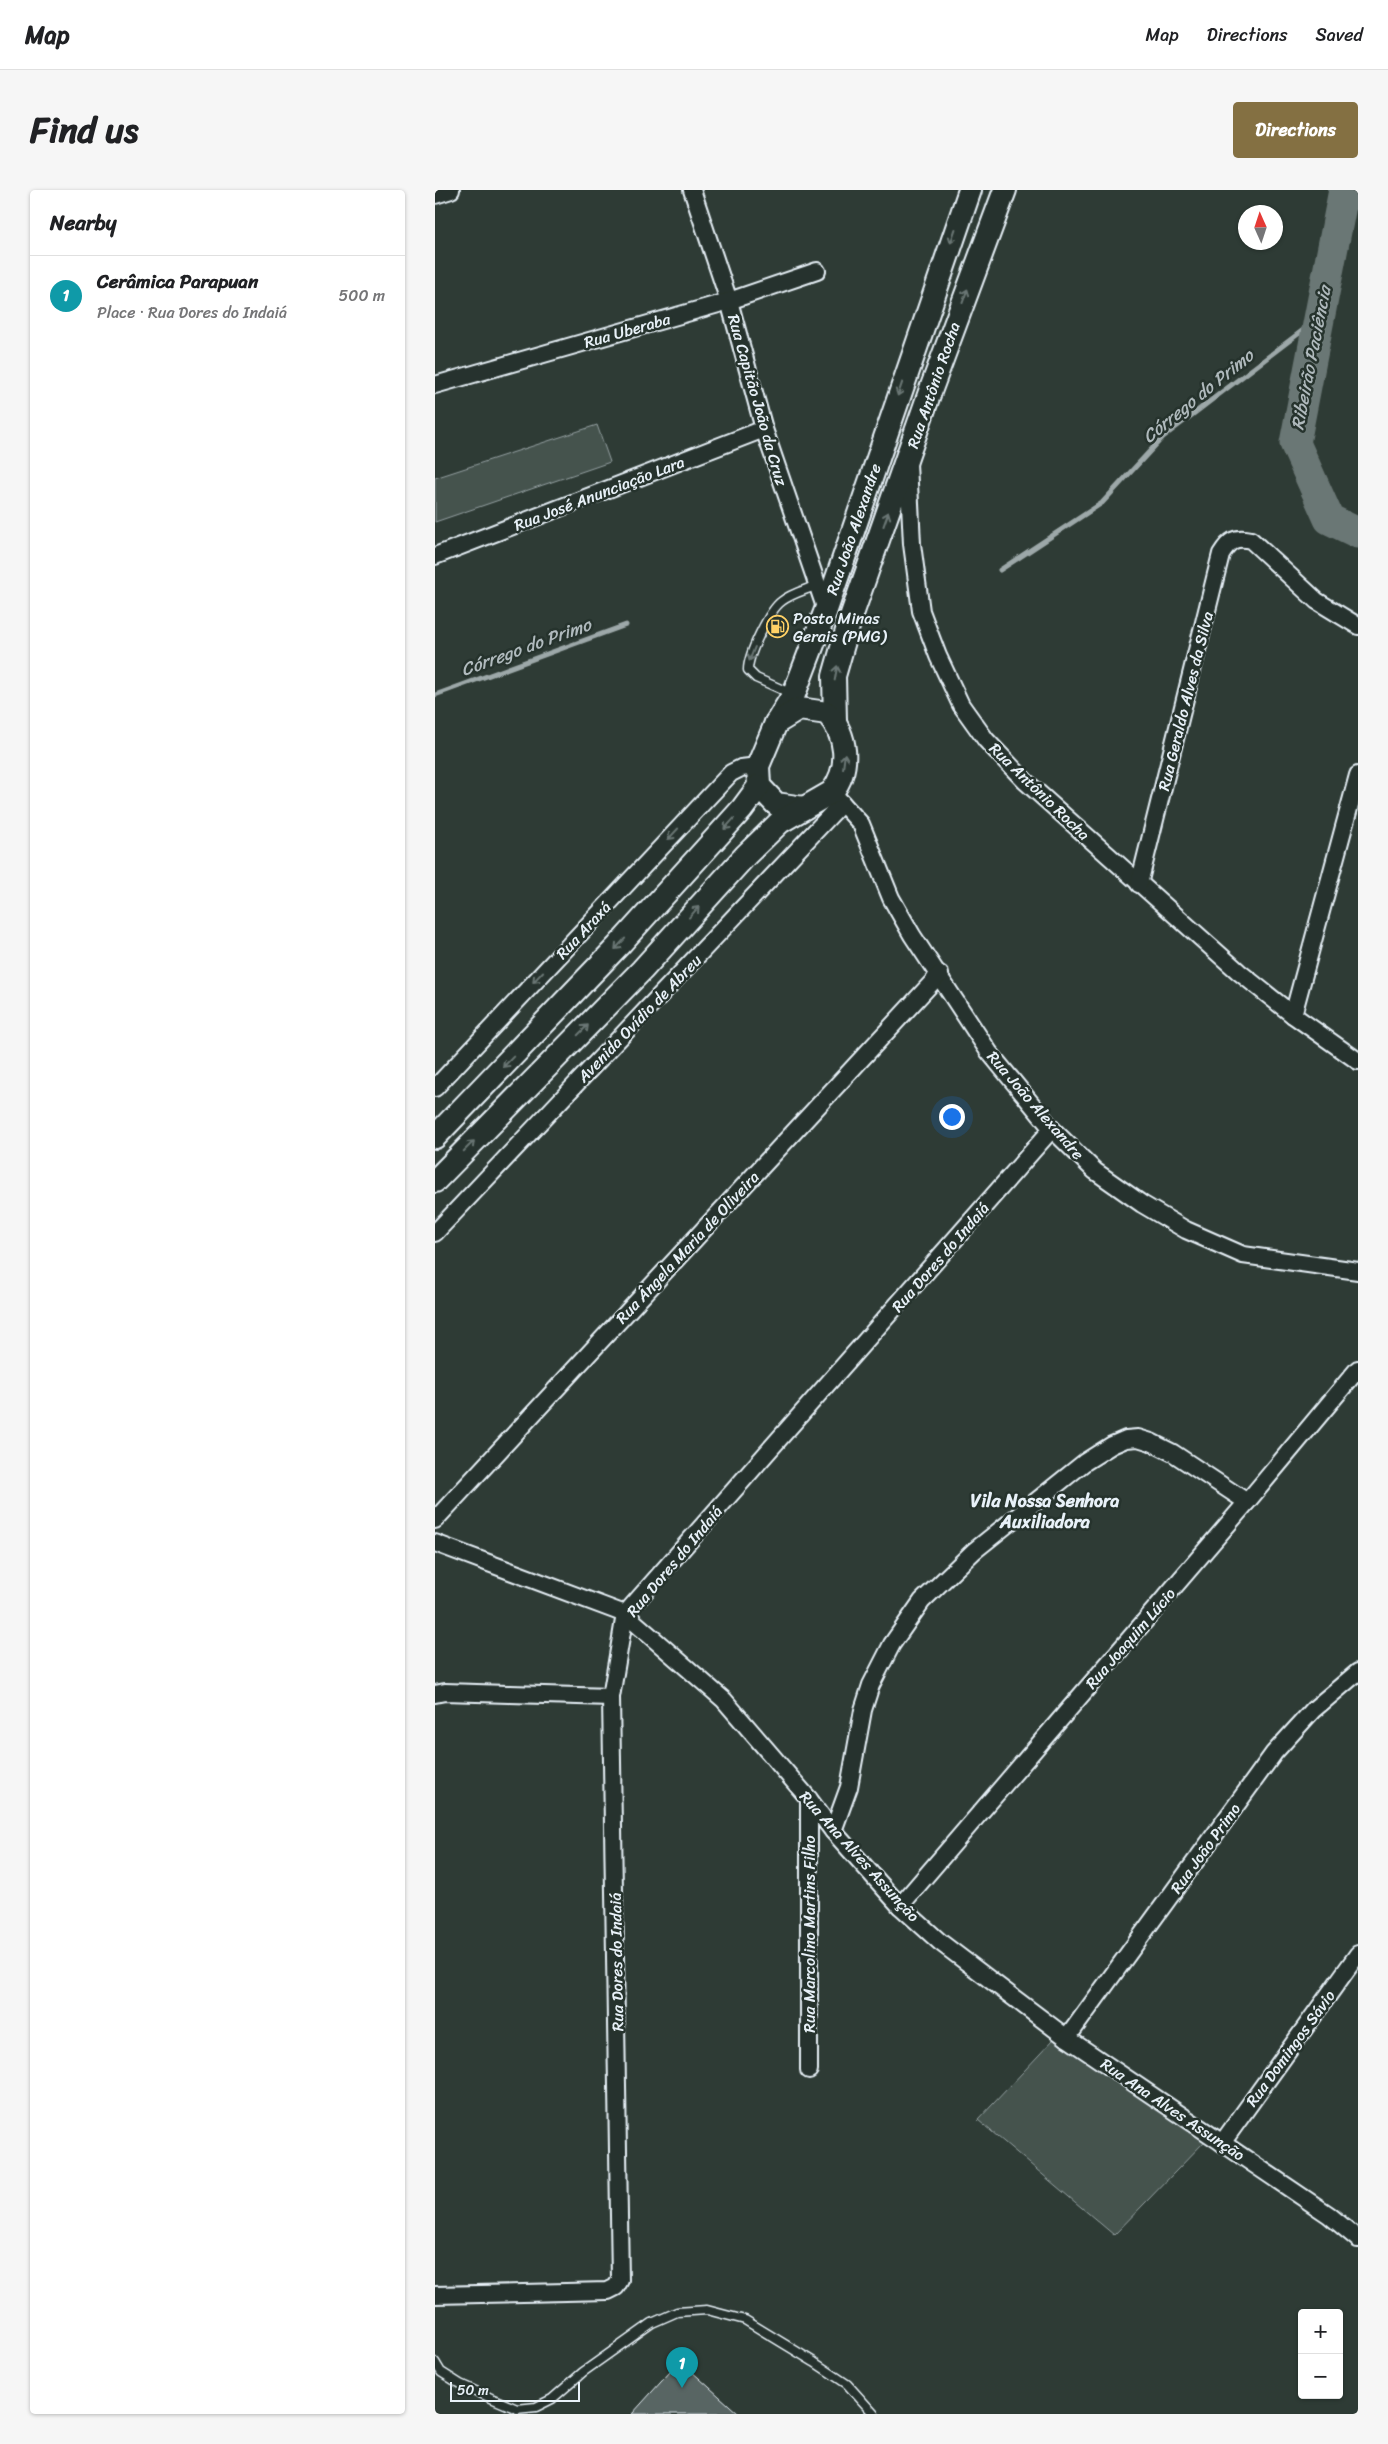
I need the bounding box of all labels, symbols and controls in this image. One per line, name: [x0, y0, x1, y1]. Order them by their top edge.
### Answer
text: Map: [25, 14, 69, 56]
text: Map: [1146, 19, 1179, 51]
text: Directions: [1207, 19, 1288, 51]
text: Saved: [1316, 19, 1363, 51]
text: Find us: [30, 99, 138, 161]
button: Directions: [1233, 102, 1358, 158]
text: Nearby: [50, 204, 116, 242]
north arrow: [1238, 205, 1283, 250]
one-way arrow: [948, 228, 957, 243]
text: Cerâmica Parapuan: [97, 265, 258, 298]
text: 1: [63, 281, 69, 310]
text: 500 m: [339, 281, 385, 310]
water label: Ribeirão Paciência: [1281, 281, 1341, 433]
one-way arrow: [961, 289, 970, 305]
text: Place · Rua Dores do Indaiá: [97, 298, 287, 327]
street label: Rua Uberaba: [580, 304, 675, 357]
street label: Rua Capitão João da Cruz: [719, 311, 796, 490]
street label: Rua Antônio Rocha: [898, 318, 969, 452]
water label: Córrego do Primo: [1135, 339, 1263, 451]
one-way arrow: [895, 381, 904, 397]
street label: Rua José Anunciação Lara: [510, 448, 689, 539]
street label: Rua João Alexandre: [817, 459, 890, 599]
one-way arrow: [882, 511, 891, 527]
place label: Posto Minas Gerais (PMG): [793, 604, 888, 651]
water label: Córrego do Primo: [456, 608, 597, 685]
street label: Rua Geraldo Alves da Silva: [1149, 608, 1222, 794]
fuel station icon: Posto Minas Gerais (PMG): [765, 615, 789, 639]
one-way arrow: [746, 646, 756, 661]
one-way arrow: [831, 665, 841, 681]
street label: Rua Antônio Rocha: [982, 735, 1097, 848]
one-way arrow: [839, 754, 849, 770]
one-way arrow: [723, 817, 735, 830]
one-way arrow: [667, 827, 679, 840]
street label: Rua Araxá: [548, 894, 618, 966]
one-way arrow: [688, 906, 700, 919]
one-way arrow: [614, 938, 626, 951]
street label: Avenida Ovídio de Abreu: [569, 947, 709, 1090]
one-way arrow: [532, 971, 544, 984]
one-way arrow: [577, 1024, 589, 1037]
street label: Rua João Alexandre: [980, 1044, 1092, 1167]
one-way arrow: [502, 1055, 514, 1067]
your location: [939, 1104, 965, 1130]
one-way arrow: [463, 1140, 475, 1152]
street label: Rua Ângela Maria de Oliveira: [608, 1164, 767, 1331]
street label: Rua Dores do Indaiá: [884, 1195, 997, 1319]
district label: Vila Nossa Senhora Auxiliadora: [971, 1485, 1119, 1538]
street label: Rua Dores do Indaiá: [619, 1499, 730, 1624]
street label: Rua Joaquim Lúcio: [1078, 1581, 1183, 1696]
street label: Rua Ana Alves Assunção: [792, 1784, 927, 1929]
street label: Rua João Primo: [1162, 1797, 1249, 1900]
street label: Rua Marcolino Martins Filho: [795, 1835, 824, 2033]
street label: Rua Dores do Indaiá: [601, 1892, 632, 2032]
street label: Rua Domingos Sávio: [1238, 1984, 1343, 2113]
street label: Rua Ana Alves Assunção: [1094, 2050, 1251, 2169]
map controls: [1298, 2309, 1343, 2399]
button: +: [1298, 2309, 1343, 2354]
pin: 1: [666, 2347, 698, 2388]
button: −: [1298, 2354, 1343, 2399]
text: 50 m: [457, 2378, 489, 2403]
scale bar: [450, 2379, 580, 2402]

